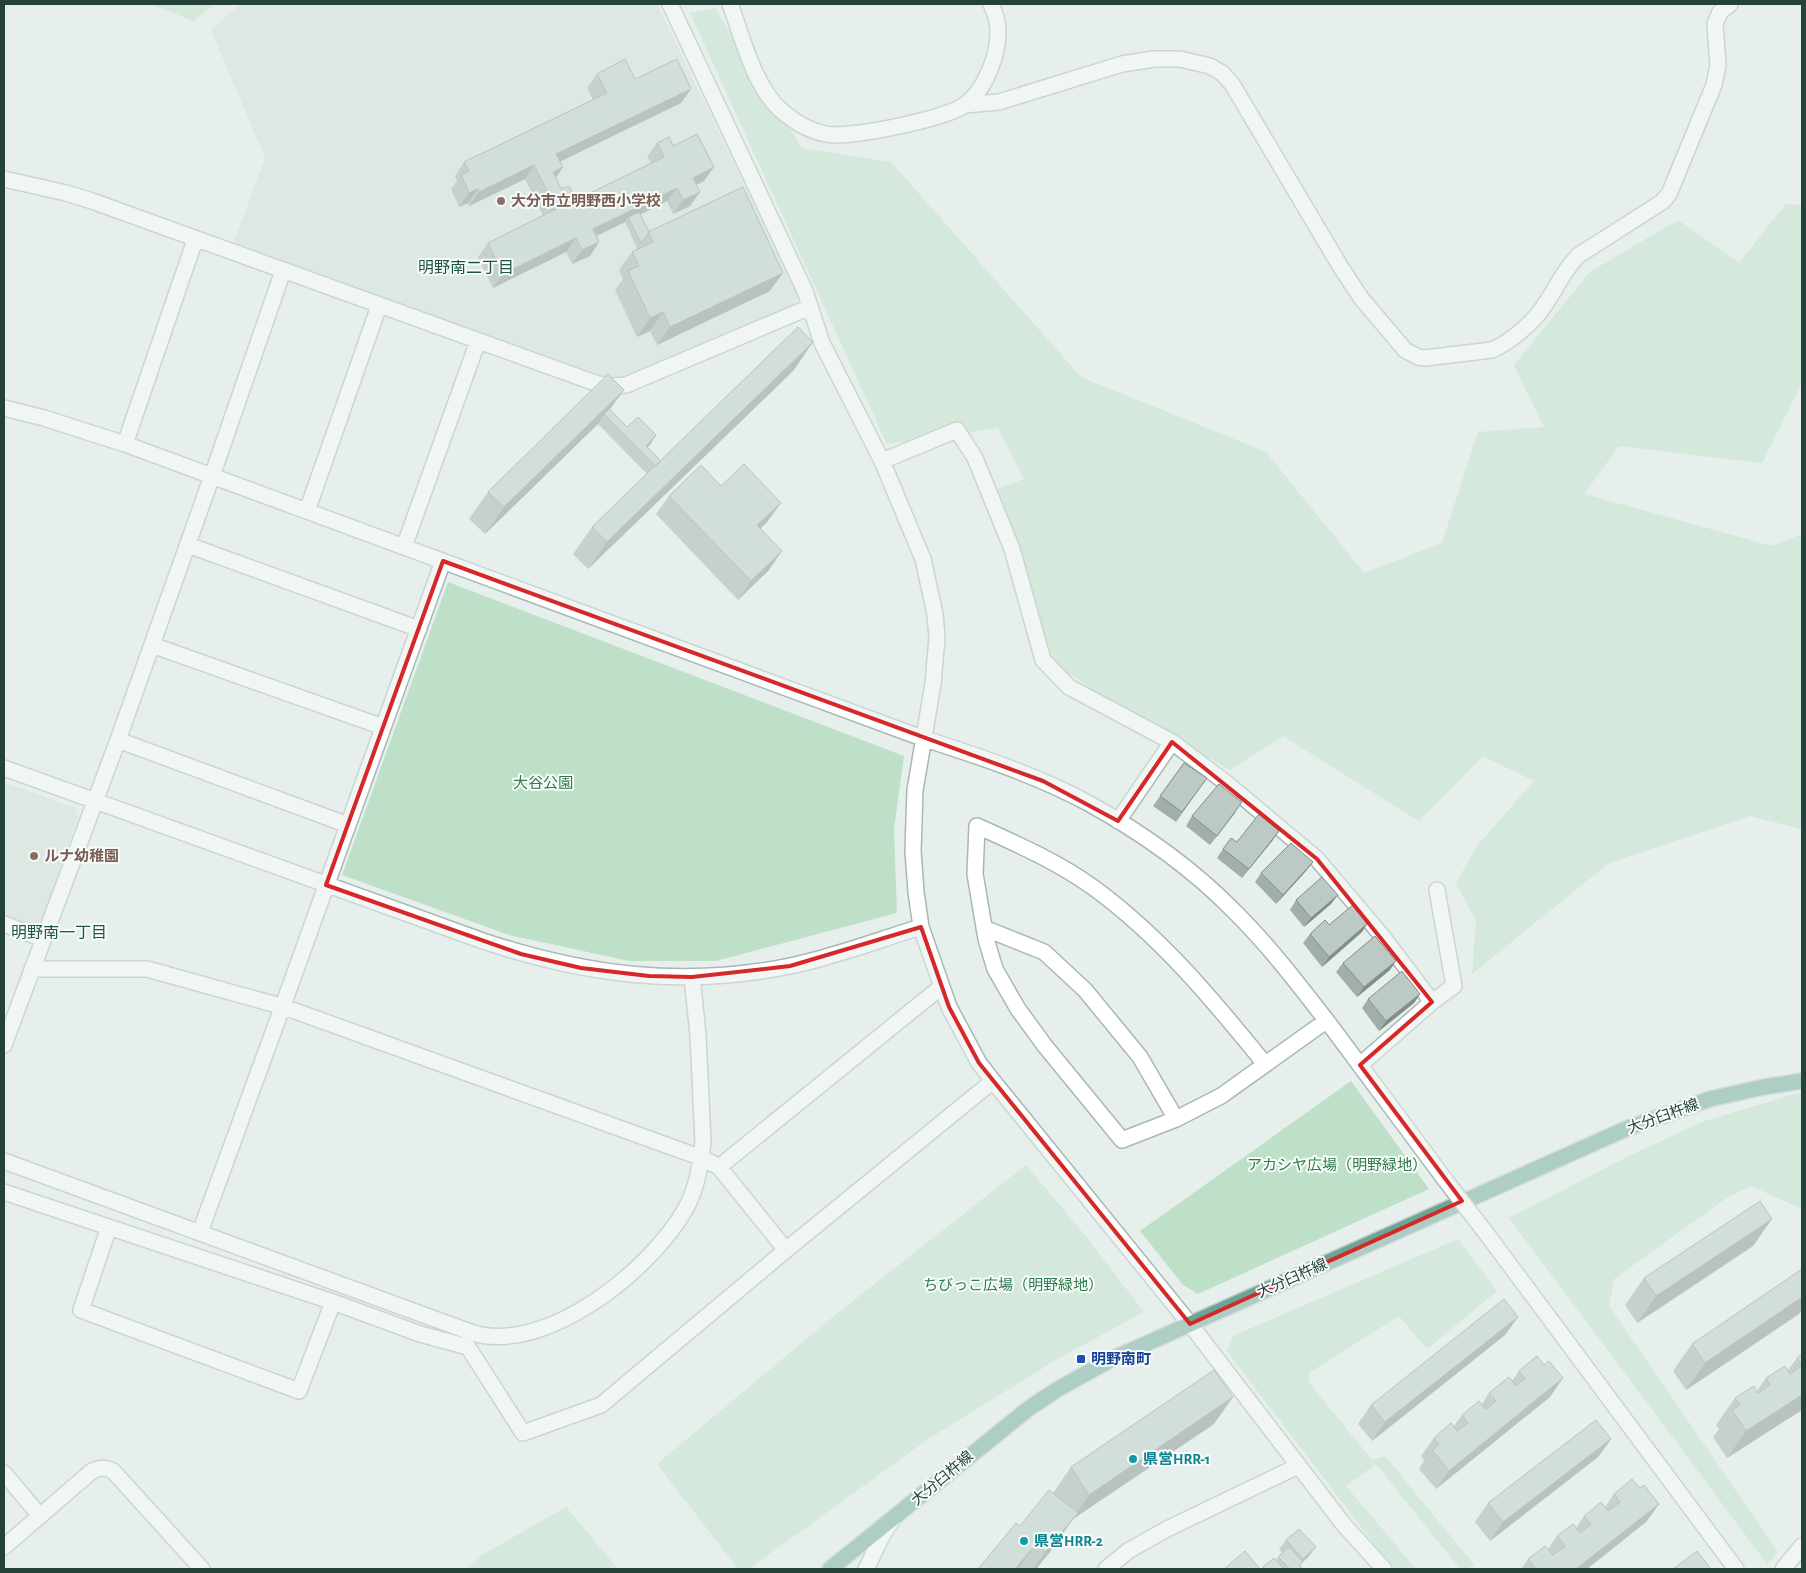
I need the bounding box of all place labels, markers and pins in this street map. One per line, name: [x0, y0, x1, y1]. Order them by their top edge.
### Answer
place label: 大分市立明野西小学校: [511, 193, 661, 209]
marker: 大分市立明野西小学校: [495, 195, 507, 207]
place label: ルナ幼稚園: [44, 848, 119, 864]
marker: ルナ幼稚園: [28, 850, 40, 862]
place label: 明野南町: [1091, 1351, 1151, 1367]
marker: 明野南町: [1075, 1353, 1087, 1365]
place label: 県営HRR-1: [1143, 1451, 1210, 1467]
marker: 県営HRR-1: [1127, 1453, 1139, 1465]
place label: 県営HRR-2: [1034, 1533, 1103, 1549]
marker: 県営HRR-2: [1018, 1535, 1030, 1547]

